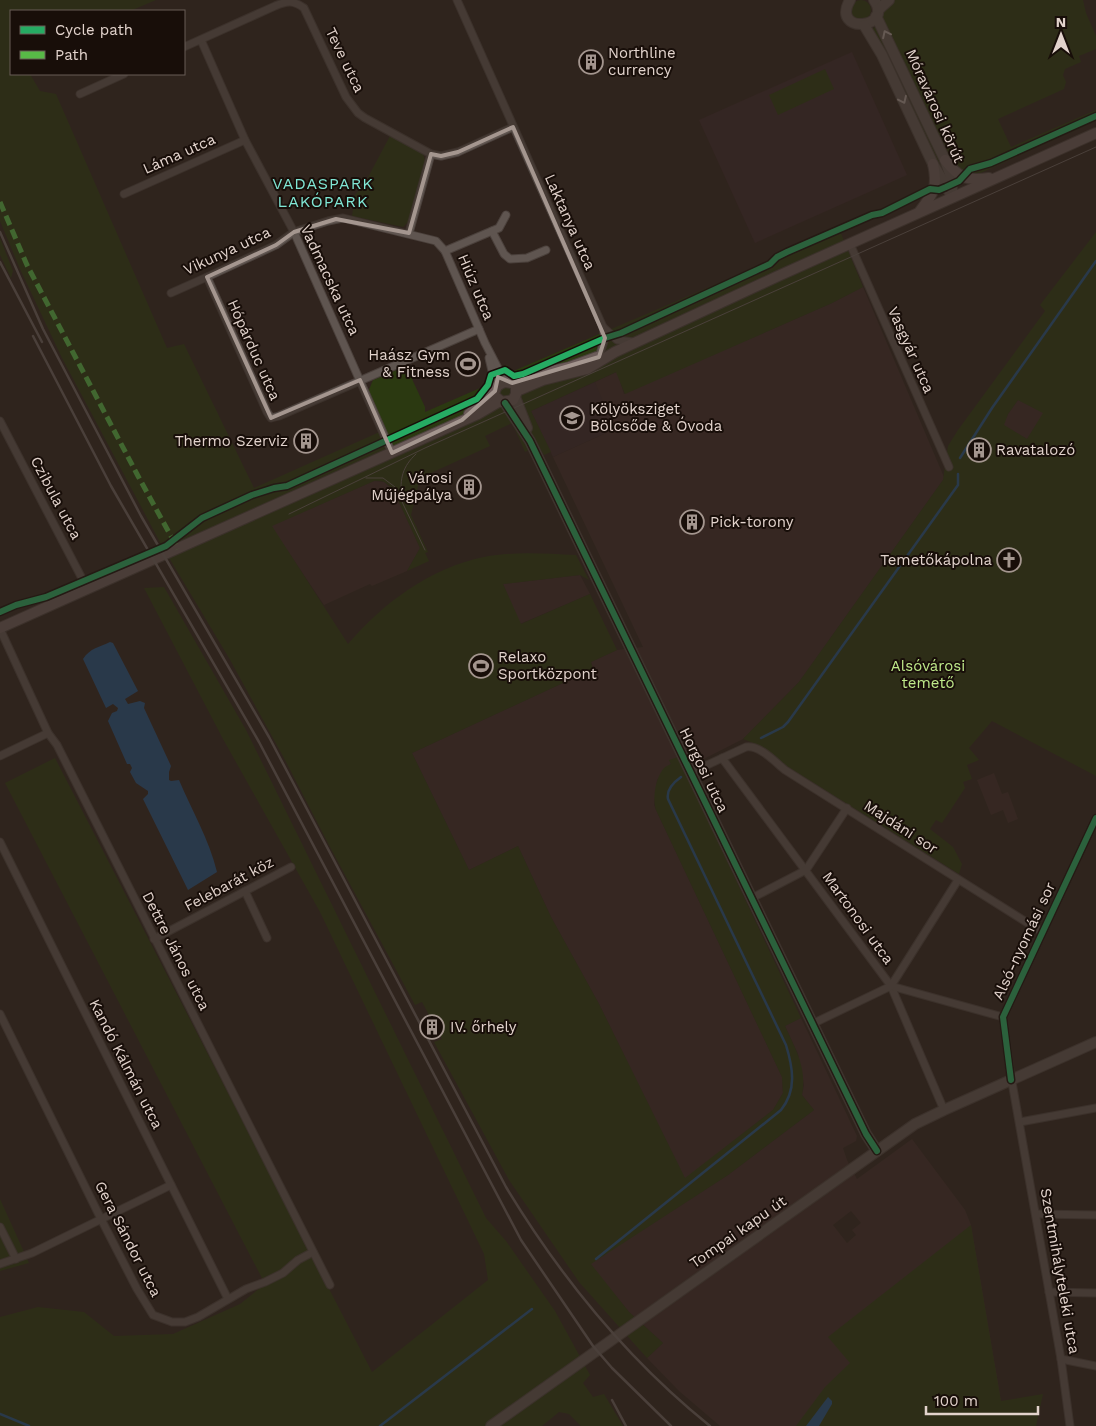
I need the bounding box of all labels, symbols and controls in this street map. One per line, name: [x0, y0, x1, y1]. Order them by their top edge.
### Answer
legend: [10, 10, 185, 75]
north arrow: [1036, 10, 1086, 60]
text: N: [1056, 14, 1066, 30]
text: Cycle path: [55, 21, 133, 39]
street label: Teve utca: [322, 25, 369, 96]
one-way arrow: [882, 30, 892, 39]
place label: Northline currency: [608, 44, 676, 79]
text: Path: [55, 46, 88, 64]
street label: Móravárosi körút: [902, 46, 968, 166]
building icon: Northline currency: [578, 49, 604, 75]
one-way arrow: [897, 95, 907, 104]
street label: Láma utca: [140, 130, 218, 178]
street label: Laktanya utca: [541, 171, 599, 273]
district label: VADASPARK LAKÓPARK: [272, 174, 374, 211]
street label: Vadmacska utca: [297, 222, 364, 339]
street label: Vikunya utca: [181, 223, 274, 279]
street label: Hiúz utca: [454, 251, 498, 323]
street label: Hópárduc utca: [224, 297, 284, 404]
street label: Vasgyár utca: [884, 304, 938, 396]
place label: Haász Gym & Fitness: [368, 346, 450, 381]
sports icon: Haász Gym & Fitness: [455, 351, 481, 377]
place label: Kölyöksziget Bölcsőde & Óvoda: [590, 400, 723, 435]
school or university icon: Kölyöksziget Bölcsőde & Óvoda: [559, 405, 585, 431]
building icon: Thermo Szerviz: [293, 428, 319, 454]
place label: Thermo Szerviz: [175, 432, 288, 450]
building icon: Ravatalozó: [966, 437, 992, 463]
place label: Ravatalozó: [996, 441, 1075, 459]
street label: Czibula utca: [27, 453, 86, 543]
place label: Városi Műjégpálya: [371, 469, 453, 504]
building icon: Városi Műjégpálya: [456, 474, 482, 500]
building icon: Pick-torony: [679, 509, 705, 535]
place label: Pick-torony: [710, 513, 794, 531]
church icon: Temetőkápolna: [996, 547, 1022, 573]
place label: Temetőkápolna: [880, 551, 992, 569]
place label: Relaxo Sportközpont: [498, 648, 598, 683]
sports icon: Relaxo Sportközpont: [468, 653, 494, 679]
park label: Alsóvárosi temető: [891, 657, 965, 692]
street label: Horgosi utca: [676, 725, 732, 816]
street label: Majdáni sor: [861, 796, 941, 858]
street label: Felebarát köz: [181, 853, 277, 915]
street label: Martonosi utca: [818, 868, 898, 968]
street label: Alsó-nyomási sor: [989, 879, 1059, 1003]
street label: Dettre János utca: [138, 889, 214, 1014]
street label: Kandó Kálmán utca: [85, 996, 167, 1132]
building icon: IV. őrhely: [419, 1014, 445, 1040]
place label: IV. őrhely: [450, 1018, 517, 1036]
street label: Gera Sándor utca: [91, 1178, 165, 1300]
street label: Szentmihályteleki utca: [1037, 1187, 1084, 1356]
street label: Tompai kapu út: [686, 1192, 790, 1272]
scale bar: [926, 1384, 1038, 1416]
text: 100 m: [934, 1392, 978, 1410]

